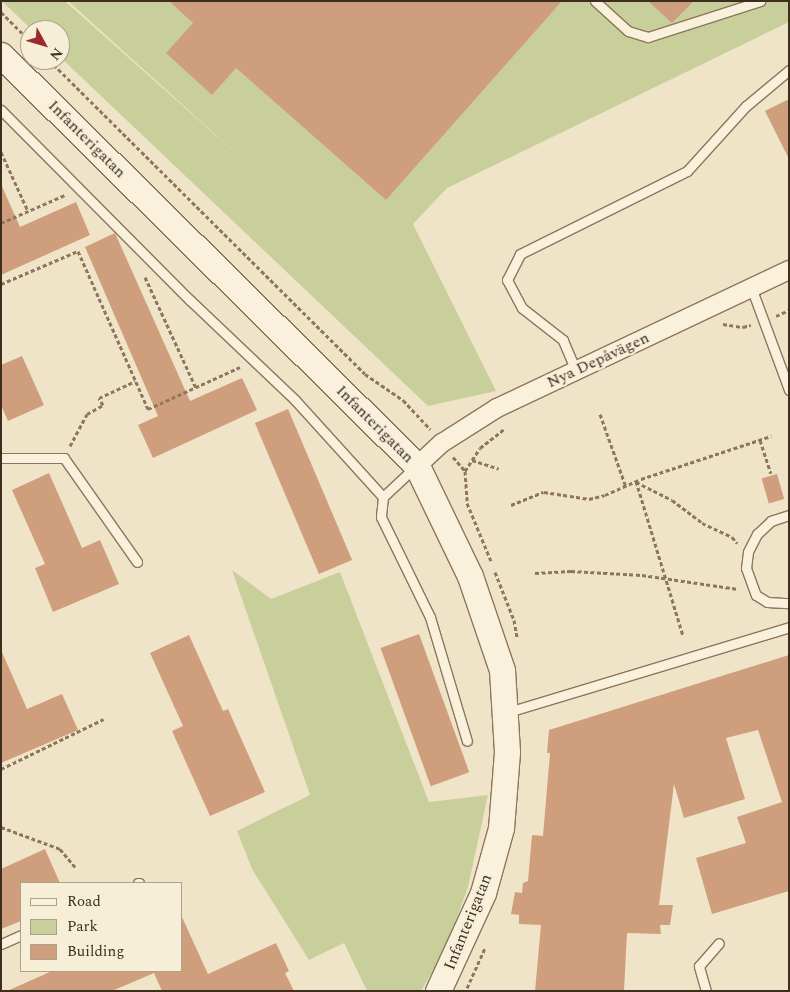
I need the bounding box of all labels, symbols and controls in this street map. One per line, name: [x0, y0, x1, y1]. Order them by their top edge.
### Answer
north arrow: [20, 20, 70, 70]
text: N: [45, 43, 68, 65]
street label: Infanterigatan: [44, 96, 130, 182]
street label: Nya Depåvägen: [544, 328, 652, 392]
street label: Infanterigatan: [332, 381, 418, 467]
street label: Infanterigatan: [440, 871, 496, 973]
legend: [20, 882, 182, 972]
text: Road: [67, 890, 101, 913]
text: Park: [67, 915, 98, 938]
text: Building: [67, 940, 124, 963]

